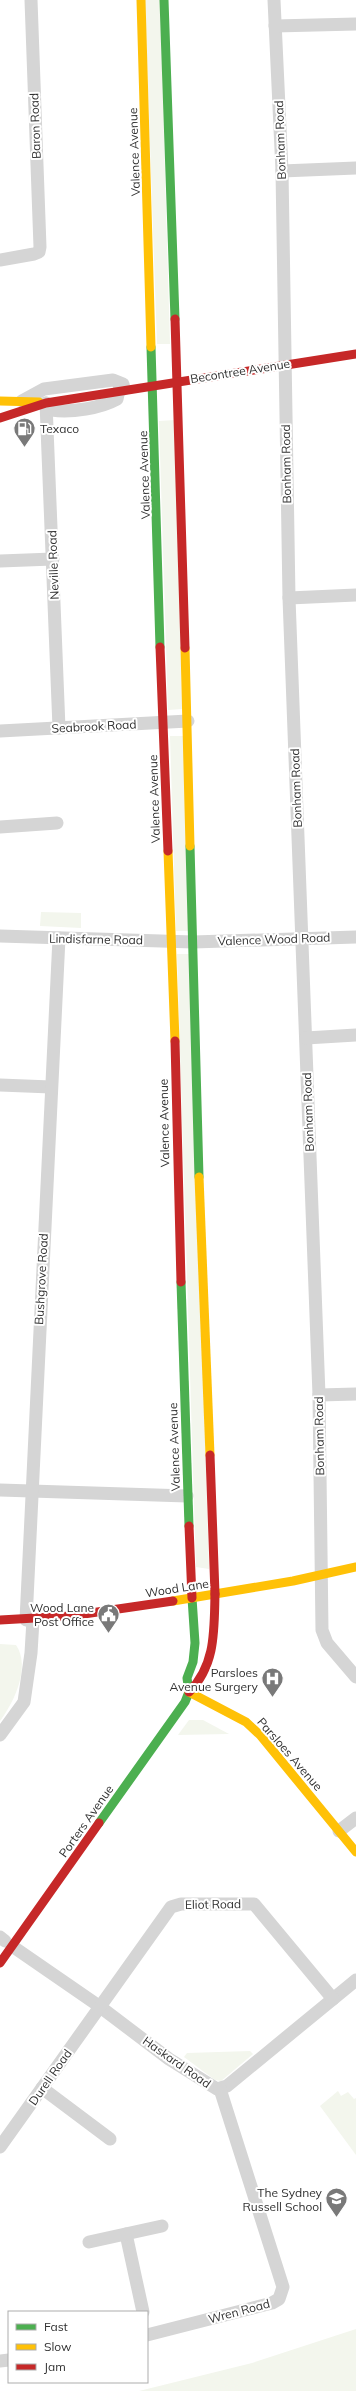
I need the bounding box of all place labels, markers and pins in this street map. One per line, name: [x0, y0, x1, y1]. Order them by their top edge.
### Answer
fuel station icon: Texaco: [11, 415, 37, 448]
place label: Texaco: [40, 421, 79, 436]
place label: Wood Lane Post Office: [30, 1600, 94, 1629]
public building icon: Wood Lane Post Office: [96, 1601, 122, 1634]
place label: Parsloes Avenue Surgery: [170, 1665, 259, 1694]
hospital icon: Parsloes Avenue Surgery: [260, 1666, 286, 1699]
place label: The Sydney Russell School: [242, 2185, 323, 2214]
school or university icon: The Sydney Russell School: [324, 2186, 350, 2219]

